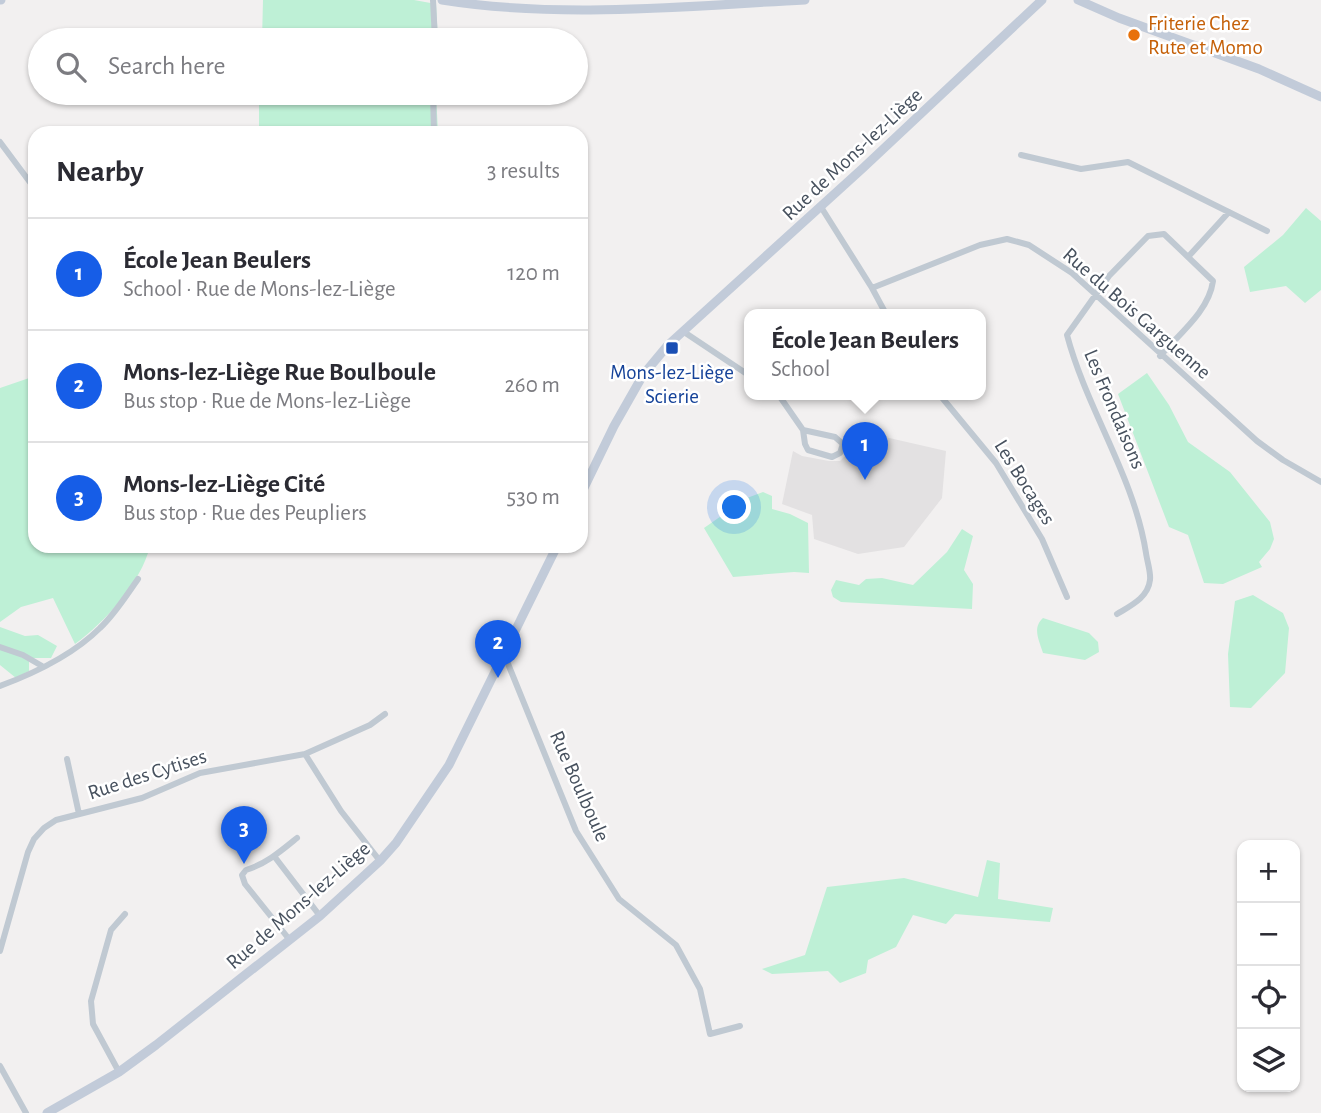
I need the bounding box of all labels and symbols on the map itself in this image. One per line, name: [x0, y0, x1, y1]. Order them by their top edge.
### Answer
place label: Friterie Chez Rute et Momo: [1148, 13, 1263, 58]
marker: Friterie Chez Rute et Momo: [1126, 27, 1142, 43]
street label: Rue de Mons-lez-Liège: [778, 84, 926, 224]
street label: Rue du Bois Garguenne: [1059, 244, 1215, 383]
marker: Mons-lez-Liège Scierie: [664, 340, 680, 356]
street label: Les Frondaisons: [1080, 346, 1149, 472]
place label: Mons-lez-Liège Scierie: [610, 362, 734, 407]
pin: 1: [842, 422, 888, 480]
street label: Les Bocages: [990, 436, 1059, 529]
your location: [717, 490, 751, 524]
pin: 2: [475, 620, 521, 678]
street label: Rue Boulboule: [546, 728, 613, 845]
street label: Rue des Cytises: [85, 745, 209, 804]
pin: 3: [221, 806, 267, 864]
street label: Rue de Mons-lez-Liège: [222, 837, 374, 973]

